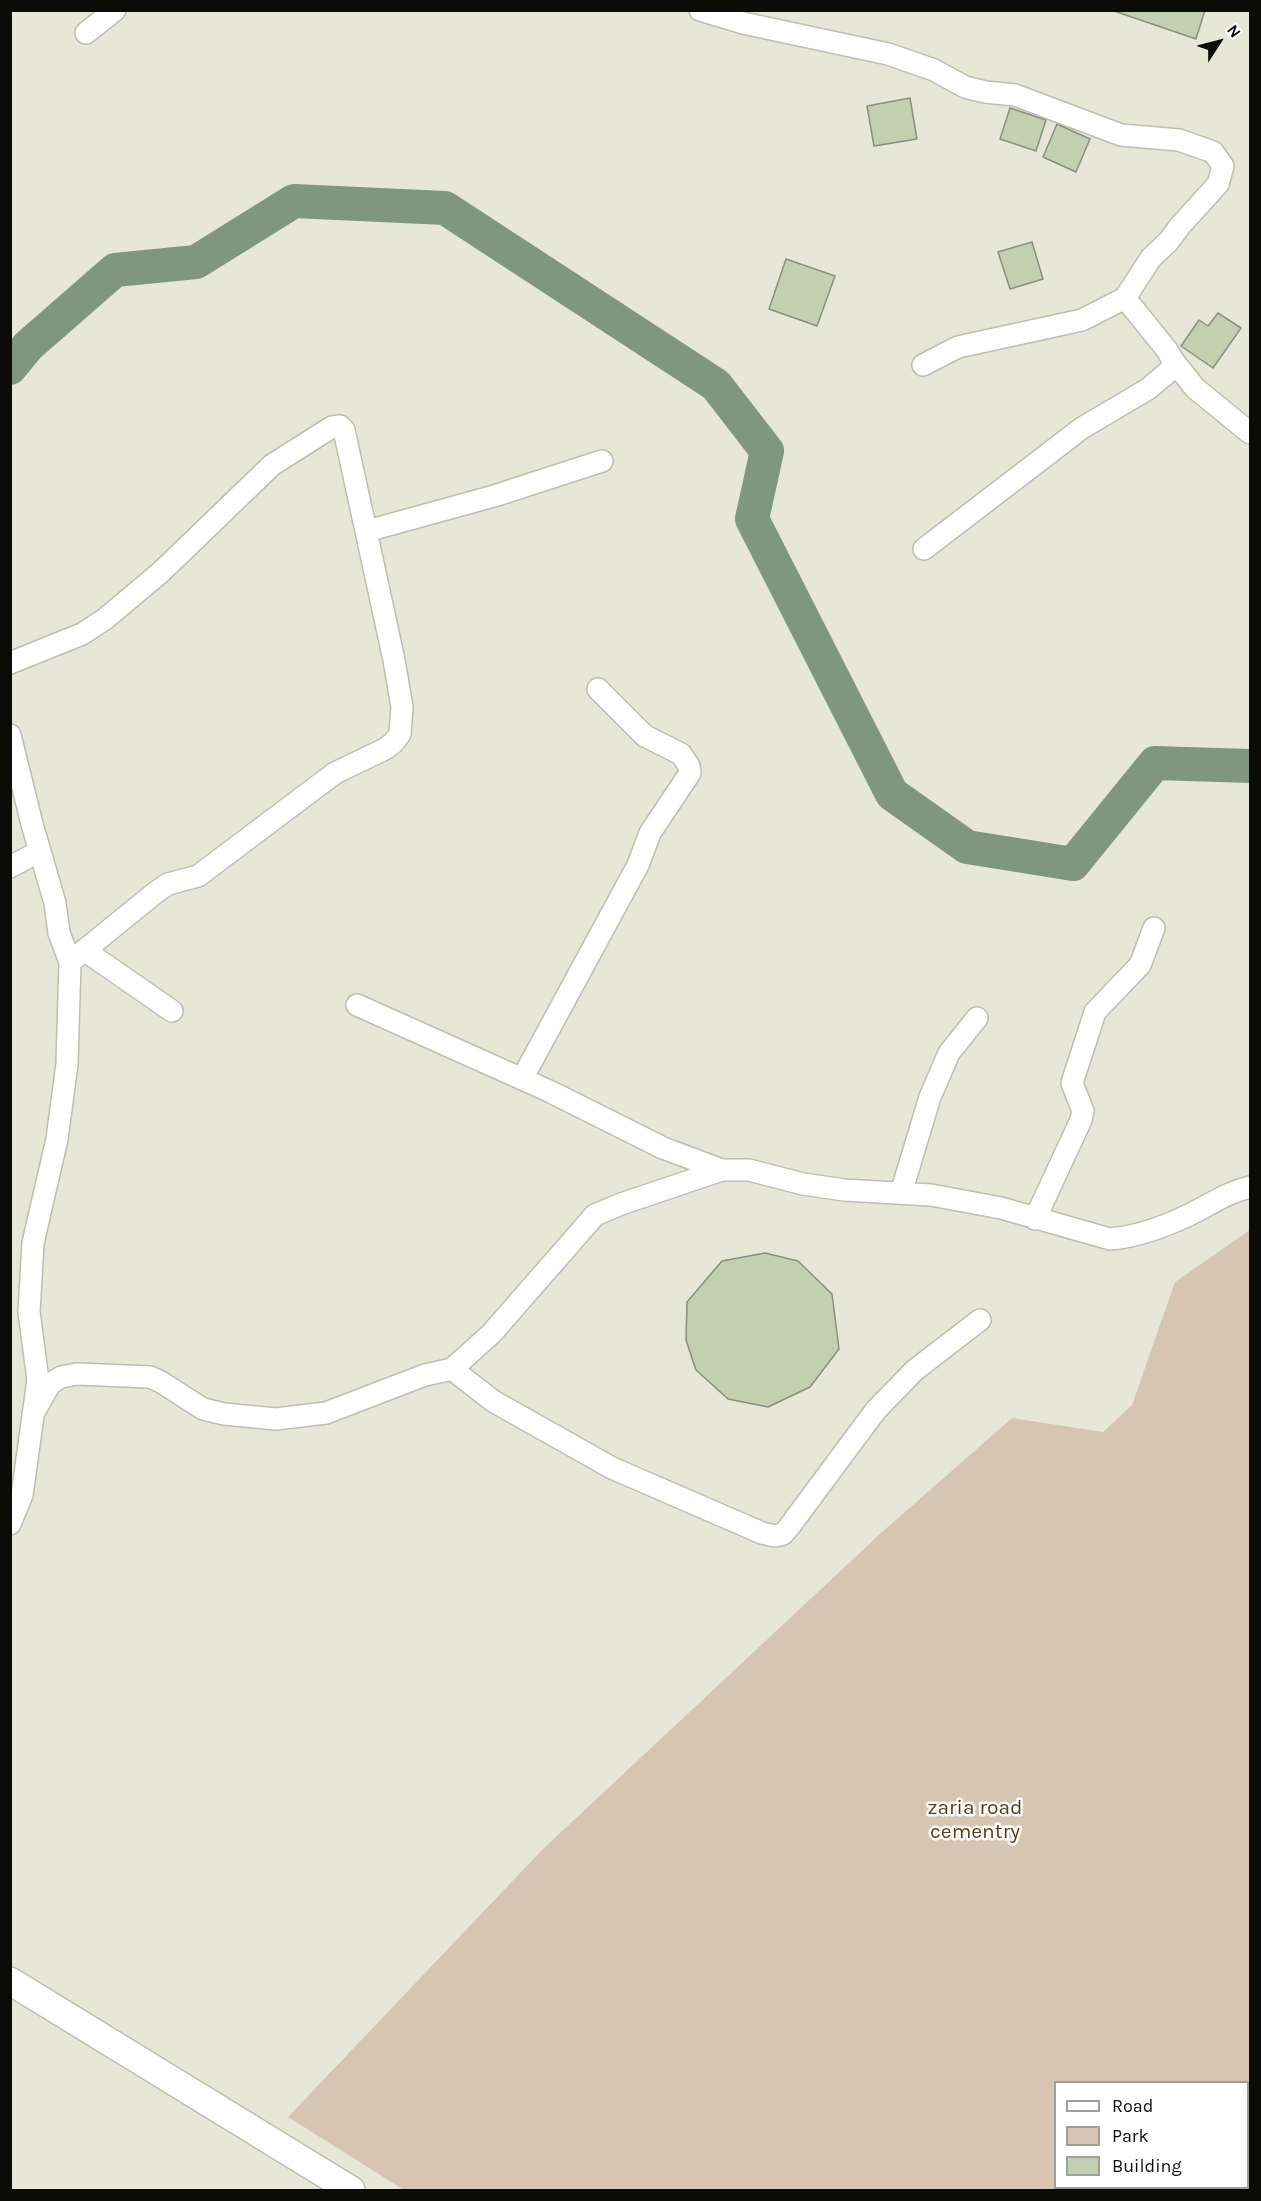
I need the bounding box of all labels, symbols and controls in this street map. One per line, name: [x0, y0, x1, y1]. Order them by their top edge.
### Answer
north arrow: [1189, 12, 1249, 72]
text: N: [1223, 21, 1245, 41]
park label: zaria road cementry: [928, 1795, 1022, 1845]
legend: [1054, 2081, 1249, 2189]
text: Road: [1112, 2095, 1153, 2117]
text: Park: [1112, 2125, 1149, 2147]
text: Building: [1112, 2155, 1182, 2177]

